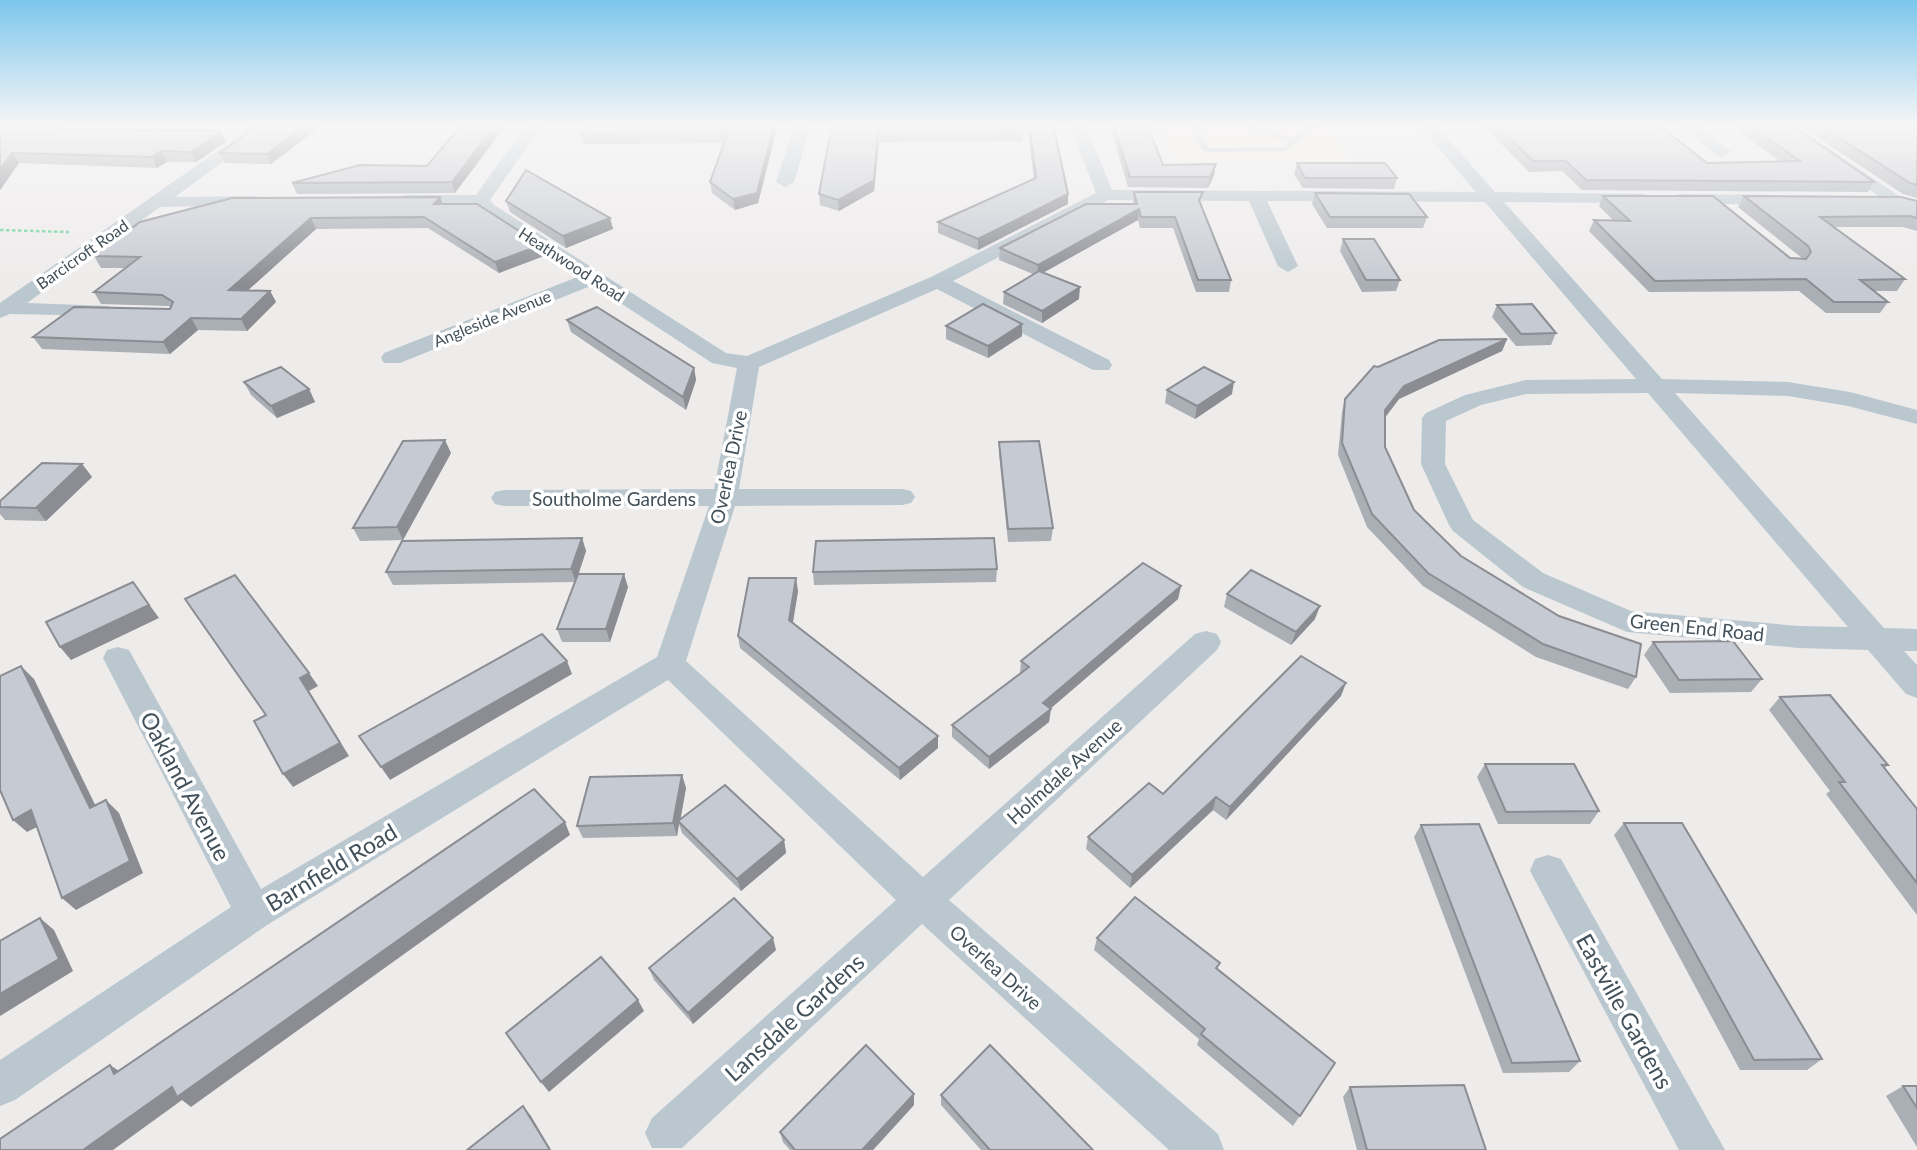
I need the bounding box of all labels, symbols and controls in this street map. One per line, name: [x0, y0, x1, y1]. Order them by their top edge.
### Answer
street label: Barcicroft Road: [32, 215, 132, 293]
street label: Heathwood Road: [516, 223, 628, 305]
street label: Angleside Avenue: [430, 286, 554, 350]
street label: Overlea Drive: [705, 408, 751, 526]
street label: Southolme Gardens: [532, 487, 696, 510]
street label: Green End Road: [1629, 609, 1765, 645]
street label: Oakland Avenue: [135, 707, 237, 865]
street label: Holmdale Avenue: [1002, 713, 1126, 829]
street label: Barnfield Road: [260, 817, 402, 917]
street label: Overlea Drive: [945, 920, 1047, 1014]
street label: Eastville Gardens: [1571, 929, 1679, 1093]
street label: Lansdale Gardens: [719, 947, 869, 1087]

